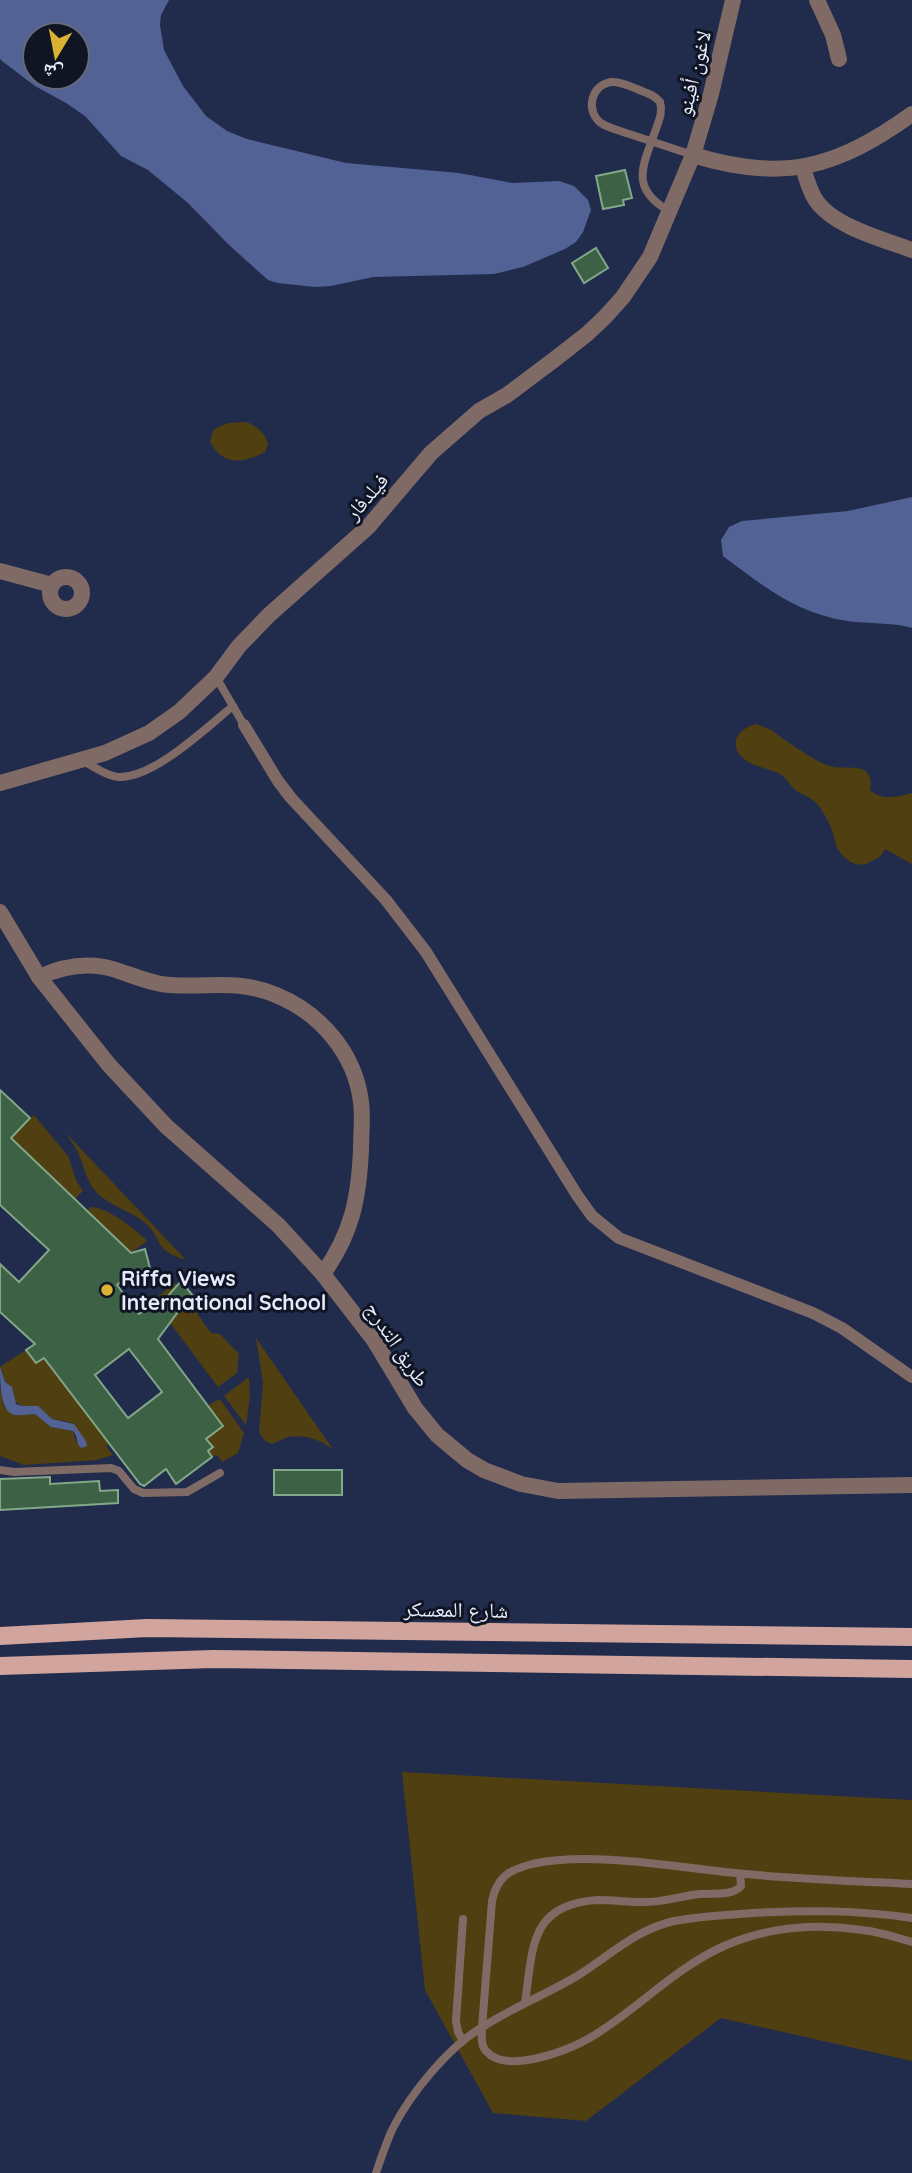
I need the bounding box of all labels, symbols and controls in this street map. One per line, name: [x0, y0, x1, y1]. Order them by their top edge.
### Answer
north arrow: [21, 21, 91, 91]
street label: لاغون أفينو: [670, 28, 716, 118]
text: ش: [41, 59, 65, 86]
street label: فيلدفار: [338, 467, 393, 526]
place label: Riffa Views International School: [121, 1265, 327, 1315]
marker: Riffa Views International School: [99, 1282, 115, 1298]
street label: طريق التدرج: [359, 1296, 436, 1392]
street label: شارع المعسكر: [402, 1595, 508, 1624]

